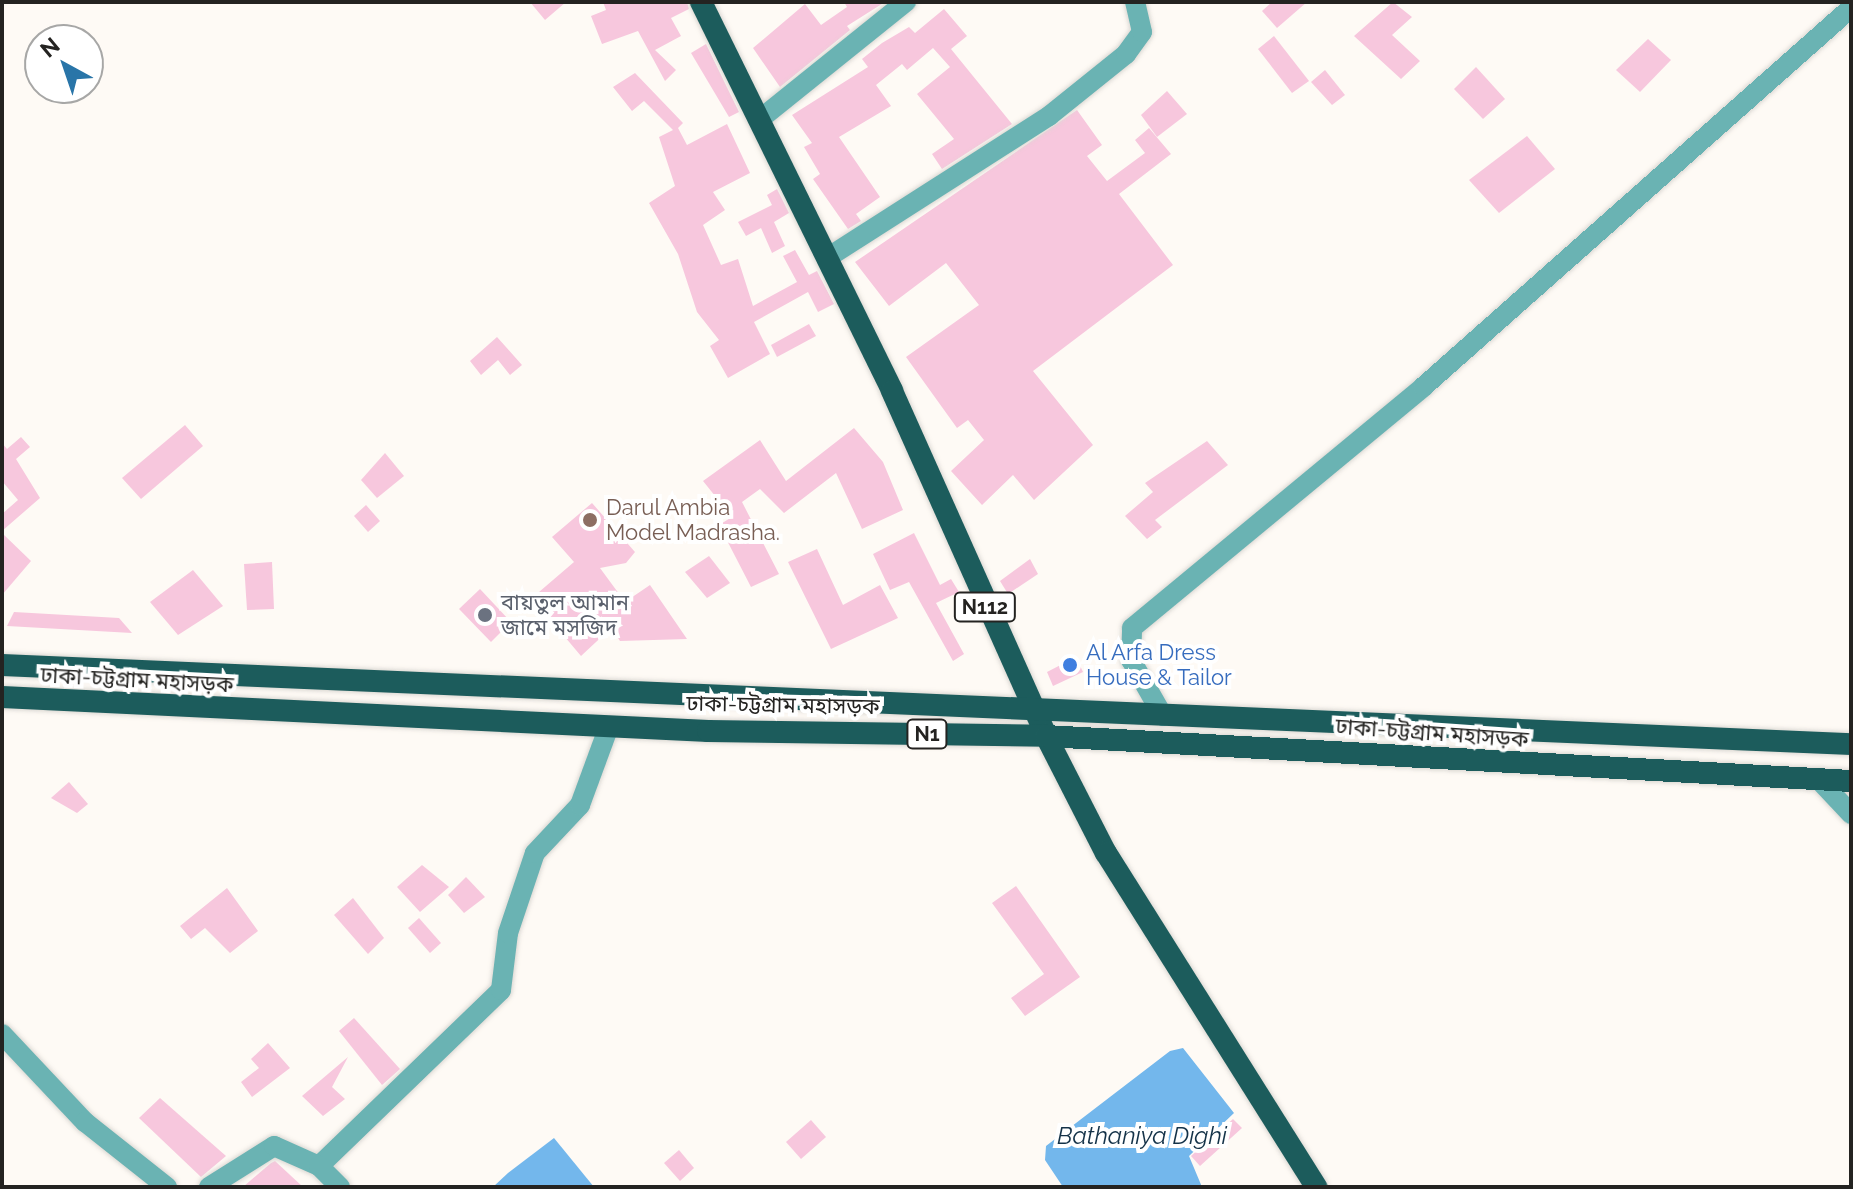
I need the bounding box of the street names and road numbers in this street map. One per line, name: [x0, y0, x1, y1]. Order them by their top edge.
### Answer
road number: N112: [953, 591, 1017, 623]
street label: ঢাকা-চট্টগ্রাম মহাসড়ক: [40, 662, 234, 698]
street label: ঢাকা-চট্টগ্রাম মহাসড়ক: [686, 690, 880, 720]
street label: ঢাকা-চট্টগ্রাম মহাসড়ক: [1335, 713, 1529, 753]
road number: N1: [905, 718, 949, 750]

